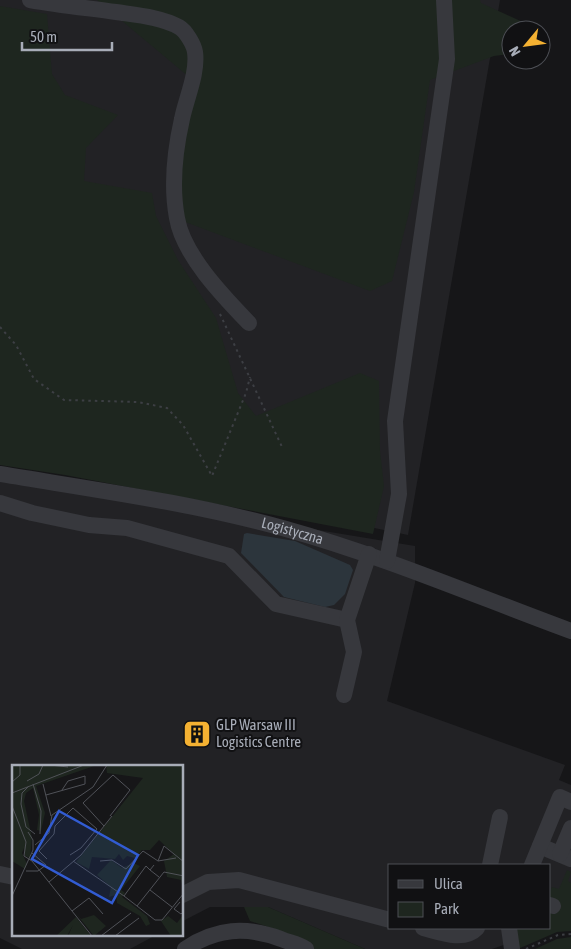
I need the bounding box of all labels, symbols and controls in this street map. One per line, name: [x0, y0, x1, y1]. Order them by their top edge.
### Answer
scale bar: [22, 20, 112, 52]
north arrow: [501, 20, 551, 70]
text: 50 m: [30, 28, 57, 45]
text: N: [506, 44, 524, 59]
street label: Logistyczna: [260, 514, 326, 548]
place label: GLP Warsaw III Logistics Centre: [216, 716, 301, 750]
building icon: GLP Warsaw III Logistics Centre: [182, 719, 212, 749]
inset map: [12, 765, 184, 936]
legend: [388, 864, 551, 929]
text: Ulica: [434, 875, 463, 892]
text: Park: [434, 900, 459, 917]

